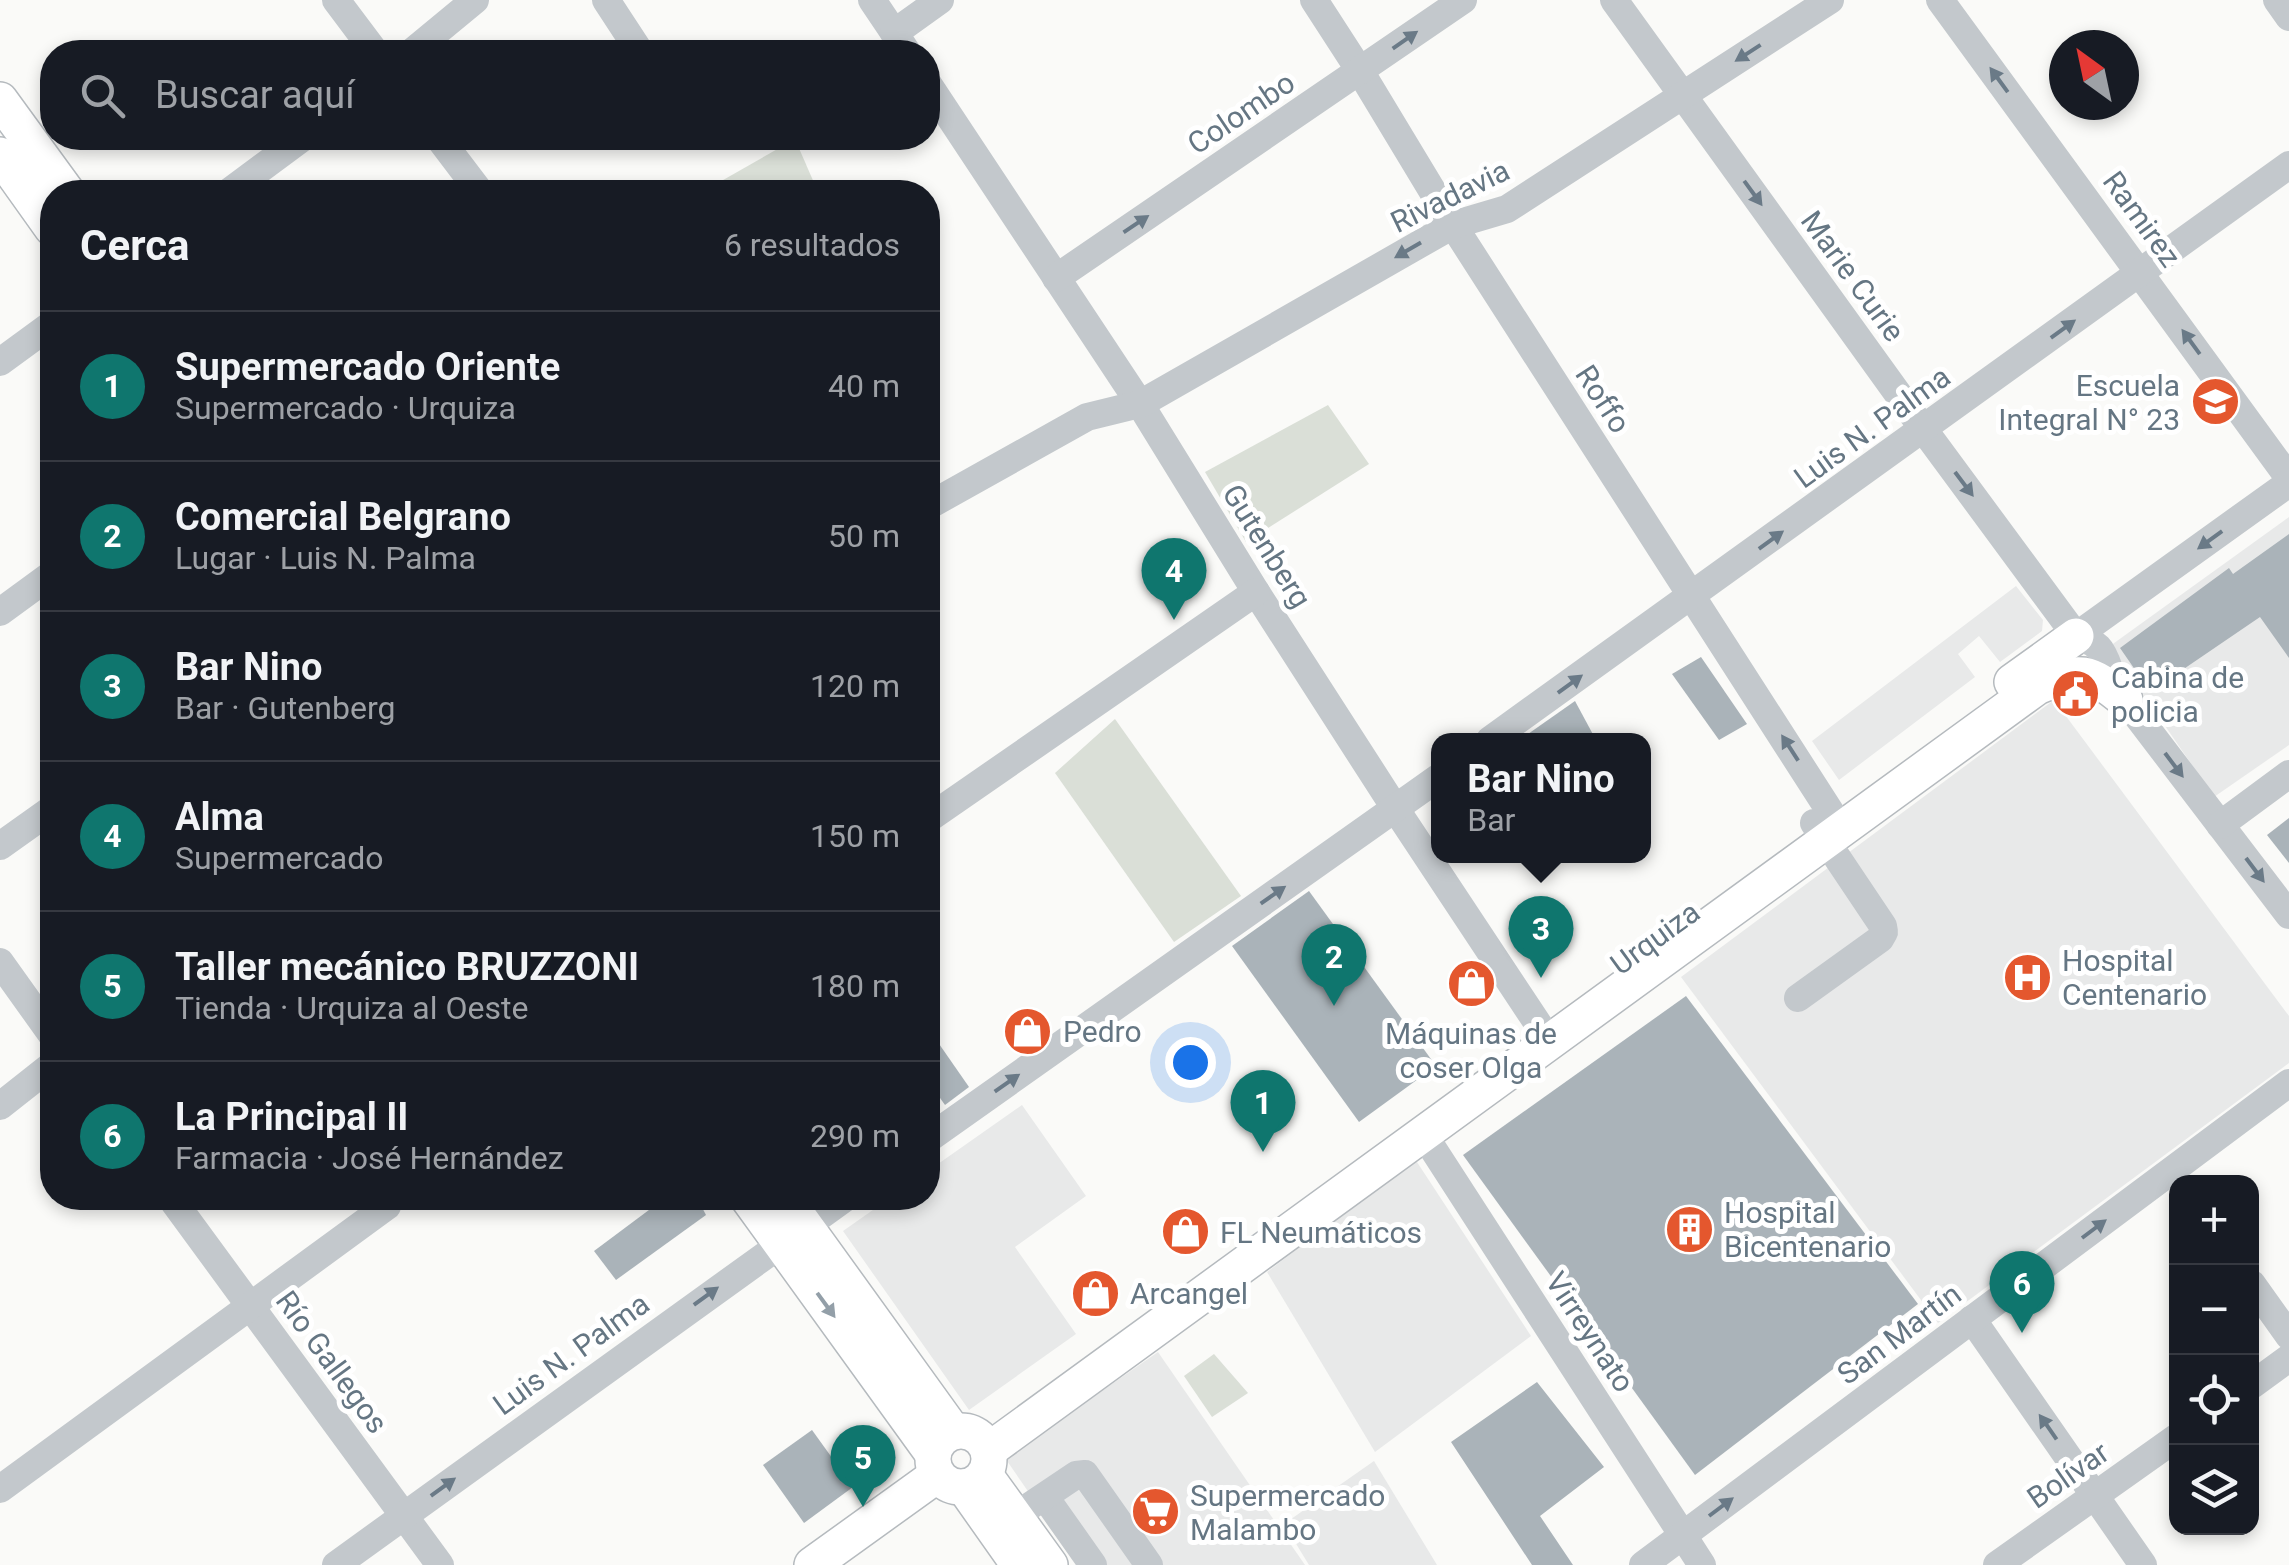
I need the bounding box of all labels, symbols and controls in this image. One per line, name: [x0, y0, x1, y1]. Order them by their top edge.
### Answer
north arrow: [2049, 30, 2139, 120]
one-way arrow: [1391, 31, 1418, 50]
search box: [40, 40, 940, 150]
one-way arrow: [1734, 43, 1762, 61]
street label: Colombo: [1181, 65, 1301, 161]
one-way arrow: [1990, 67, 2009, 93]
icon: search: [75, 68, 130, 123]
text: Buscar aquí: [155, 73, 355, 117]
street label: Rivadavia: [1385, 152, 1515, 240]
street label: Ramirez: [2096, 165, 2188, 273]
one-way arrow: [1743, 179, 1762, 206]
street label: Marie Curie: [1794, 204, 1912, 348]
one-way arrow: [1123, 215, 1150, 233]
text: Cerca: [80, 221, 190, 270]
text: 6 resultados: [724, 226, 900, 264]
one-way arrow: [1394, 242, 1423, 259]
one-way arrow: [2049, 320, 2076, 340]
one-way arrow: [2182, 329, 2201, 356]
text: Supermercado Oriente: [175, 345, 560, 389]
street label: Roffo: [1568, 359, 1638, 439]
street label: Luis N. Palma: [1787, 359, 1957, 495]
text: 1: [103, 367, 122, 405]
text: 40 m: [828, 367, 900, 405]
place label: Escuela Integral N° 23: [1998, 368, 2180, 437]
school or university icon: Escuela Integral N° 23: [2189, 376, 2241, 428]
text: Supermercado · Urquiza: [175, 389, 516, 427]
one-way arrow: [1953, 471, 1973, 498]
street label: Gutenberg: [1215, 478, 1319, 614]
text: Comercial Belgrano: [175, 495, 511, 539]
text: 2: [103, 517, 122, 555]
text: 50 m: [828, 517, 900, 555]
one-way arrow: [2197, 529, 2223, 549]
one-way arrow: [1757, 531, 1784, 550]
pin: 4: [1142, 538, 1206, 620]
text: Lugar · Luis N. Palma: [175, 539, 476, 577]
text: Bar Nino: [175, 645, 323, 689]
place label: Cabina de policia: [2111, 660, 2244, 729]
text: 3: [103, 667, 122, 705]
text: 120 m: [810, 667, 900, 705]
public building icon: Cabina de policia: [2050, 668, 2102, 720]
one-way arrow: [1557, 675, 1583, 694]
text: Bar · Gutenberg: [175, 689, 395, 727]
popup: [1431, 733, 1651, 863]
one-way arrow: [1781, 735, 1799, 762]
one-way arrow: [2164, 752, 2184, 778]
text: Bar Nino: [1467, 757, 1615, 801]
text: Alma: [175, 795, 264, 839]
text: Bar: [1467, 801, 1515, 839]
text: 4: [103, 817, 122, 855]
text: 150 m: [810, 817, 900, 855]
text: Supermercado: [175, 839, 383, 877]
one-way arrow: [2244, 857, 2264, 883]
one-way arrow: [1259, 886, 1286, 905]
street label: Urquiza: [1604, 894, 1706, 982]
pin: 3: [1508, 896, 1574, 978]
pin: 2: [1302, 924, 1366, 1006]
place label: Hospital Centenario: [2062, 943, 2207, 1012]
text: Taller mecánico BRUZZONI: [175, 945, 639, 989]
hospital icon: Hospital Centenario: [2001, 951, 2053, 1003]
shop icon: Máquinas de coser Olga: [1445, 958, 1497, 1010]
text: 5: [103, 967, 122, 1005]
text: 180 m: [810, 967, 900, 1005]
text: Tienda · Urquiza al Oeste: [175, 989, 528, 1027]
shop icon: Pedro: [1002, 1005, 1054, 1057]
place label: Pedro: [1063, 1014, 1142, 1049]
place label: Máquinas de coser Olga: [1385, 1016, 1557, 1085]
your location: [1165, 1037, 1216, 1088]
pin: 1: [1230, 1070, 1296, 1152]
one-way arrow: [994, 1074, 1020, 1093]
text: La Principal II: [175, 1095, 408, 1139]
text: 6: [103, 1117, 122, 1155]
text: 290 m: [810, 1117, 900, 1155]
text: Farmacia · José Hernández: [175, 1139, 564, 1177]
map controls: [2169, 1175, 2259, 1535]
button: +: [2169, 1175, 2259, 1265]
place label: Hospital Bicentenario: [1724, 1195, 1891, 1264]
building icon: Hospital Bicentenario: [1663, 1203, 1715, 1255]
shop icon: FL Neumáticos: [1159, 1206, 1211, 1258]
place label: FL Neumáticos: [1220, 1215, 1422, 1250]
one-way arrow: [2081, 1219, 2107, 1239]
pin: 6: [1990, 1250, 2054, 1333]
street label: Virreynato: [1538, 1265, 1642, 1399]
button: −: [2169, 1265, 2259, 1355]
shop icon: Arcangel: [1069, 1267, 1121, 1319]
place label: Arcangel: [1130, 1276, 1248, 1311]
street label: San Martín: [1830, 1276, 1968, 1392]
street label: Río Gallegos: [269, 1284, 395, 1440]
street label: Luis N. Palma: [486, 1286, 656, 1422]
one-way arrow: [693, 1287, 719, 1306]
one-way arrow: [815, 1292, 835, 1318]
button: locate: [2169, 1355, 2259, 1445]
one-way arrow: [2039, 1414, 2058, 1441]
pin: 5: [830, 1424, 896, 1507]
street label: Bolívar: [2021, 1434, 2115, 1516]
button: layers: [2169, 1445, 2259, 1535]
one-way arrow: [430, 1478, 457, 1497]
place label: Supermercado Malambo: [1190, 1478, 1385, 1547]
supermarket icon: Supermercado Malambo: [1129, 1486, 1181, 1538]
one-way arrow: [1708, 1497, 1734, 1517]

